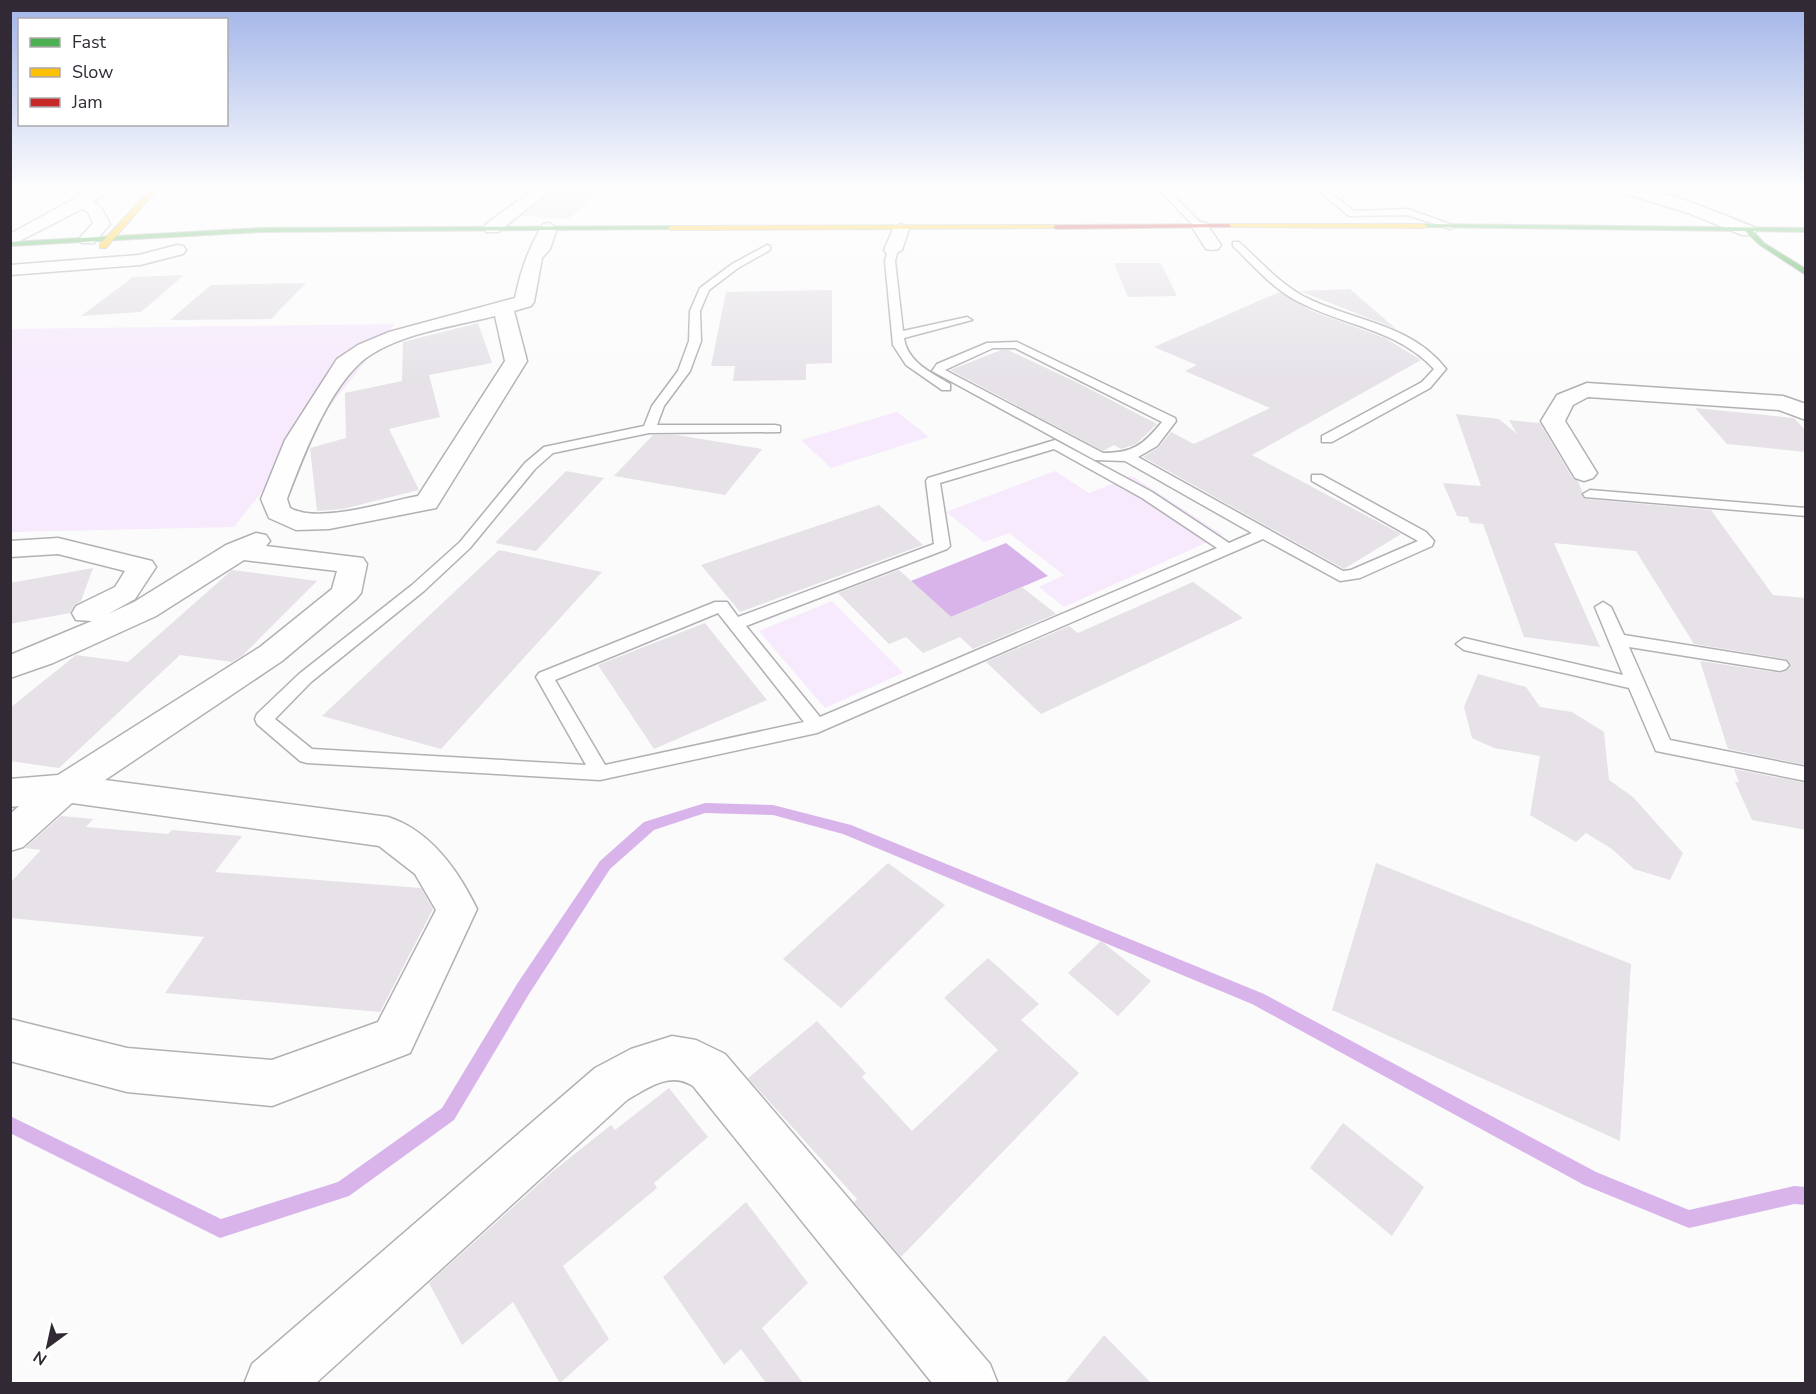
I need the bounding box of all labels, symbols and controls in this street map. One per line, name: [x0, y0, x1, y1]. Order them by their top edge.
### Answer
legend: [18, 18, 228, 126]
text: Fast: [72, 30, 107, 54]
text: Slow: [72, 60, 113, 84]
text: Jam: [71, 90, 103, 114]
north arrow: [18, 1316, 78, 1376]
text: N: [29, 1345, 51, 1370]

